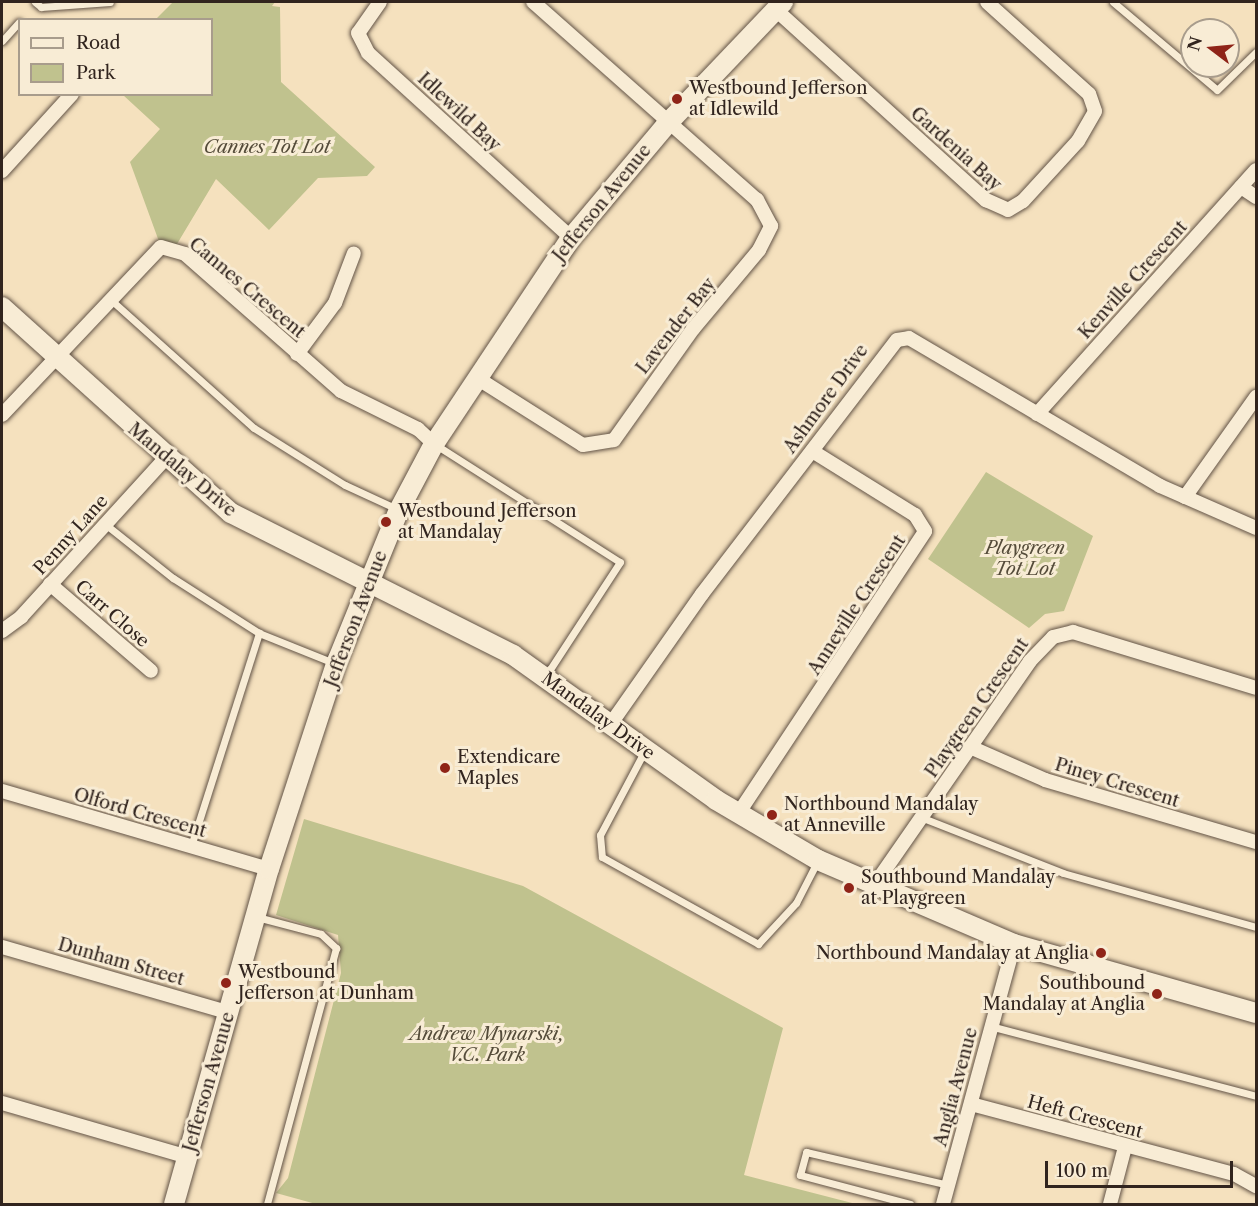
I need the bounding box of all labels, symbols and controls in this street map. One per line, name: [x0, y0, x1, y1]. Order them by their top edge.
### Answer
legend: [18, 18, 213, 96]
north arrow: [1180, 18, 1240, 78]
text: Road: [76, 32, 121, 54]
text: N: [1183, 34, 1206, 53]
text: Park: [76, 62, 115, 84]
street label: Idlewild Bay: [413, 68, 505, 156]
place label: Westbound Jefferson at Idlewild: [689, 78, 868, 121]
marker: Westbound Jefferson at Idlewild: [670, 92, 684, 106]
street label: Gardenia Bay: [906, 102, 1006, 196]
park label: Cannes Tot Lot: [204, 136, 330, 158]
street label: Jefferson Avenue: [548, 140, 656, 266]
street label: Kenville Crescent: [1074, 216, 1192, 344]
street label: Cannes Crescent: [185, 233, 309, 343]
street label: Lavender Bay: [632, 273, 720, 379]
street label: Ashmore Drive: [779, 340, 873, 458]
street label: Mandalay Drive: [123, 418, 241, 522]
street label: Penny Lane: [29, 490, 113, 580]
place label: Westbound Jefferson at Mandalay: [398, 501, 577, 544]
marker: Westbound Jefferson at Mandalay: [379, 515, 393, 529]
street label: Anneville Crescent: [804, 531, 910, 679]
park label: Playgreen Tot Lot: [985, 538, 1065, 580]
street label: Jefferson Avenue: [320, 547, 392, 691]
street label: Carr Close: [70, 576, 154, 652]
street label: Playgreen Crescent: [921, 634, 1033, 782]
street label: Mandalay Drive: [537, 668, 659, 764]
place label: Extendicare Maples: [457, 747, 560, 789]
street label: Piney Crescent: [1052, 754, 1182, 812]
marker: Extendicare Maples: [438, 761, 452, 775]
street label: Olford Crescent: [71, 784, 209, 842]
place label: Northbound Mandalay at Anneville: [784, 794, 978, 836]
marker: Northbound Mandalay at Anneville: [765, 808, 779, 822]
place label: Southbound Mandalay at Playgreen: [861, 867, 1055, 910]
marker: Southbound Mandalay at Playgreen: [842, 881, 856, 895]
street label: Dunham Street: [55, 934, 187, 990]
place label: Northbound Mandalay at Anglia: [815, 942, 1089, 964]
marker: Northbound Mandalay at Anglia: [1094, 946, 1108, 960]
place label: Westbound Jefferson at Dunham: [238, 962, 414, 1004]
place label: Southbound Mandalay at Anglia: [981, 973, 1145, 1016]
marker: Westbound Jefferson at Dunham: [219, 976, 233, 990]
marker: Southbound Mandalay at Anglia: [1150, 987, 1164, 1001]
street label: Jefferson Avenue: [179, 1009, 239, 1155]
park label: Andrew Mynarski, V.C. Park: [409, 1024, 565, 1066]
street label: Anglia Avenue: [930, 1025, 982, 1149]
street label: Heft Crescent: [1025, 1091, 1145, 1143]
scale bar: [1048, 1149, 1236, 1187]
text: 100 m: [1056, 1160, 1108, 1182]

